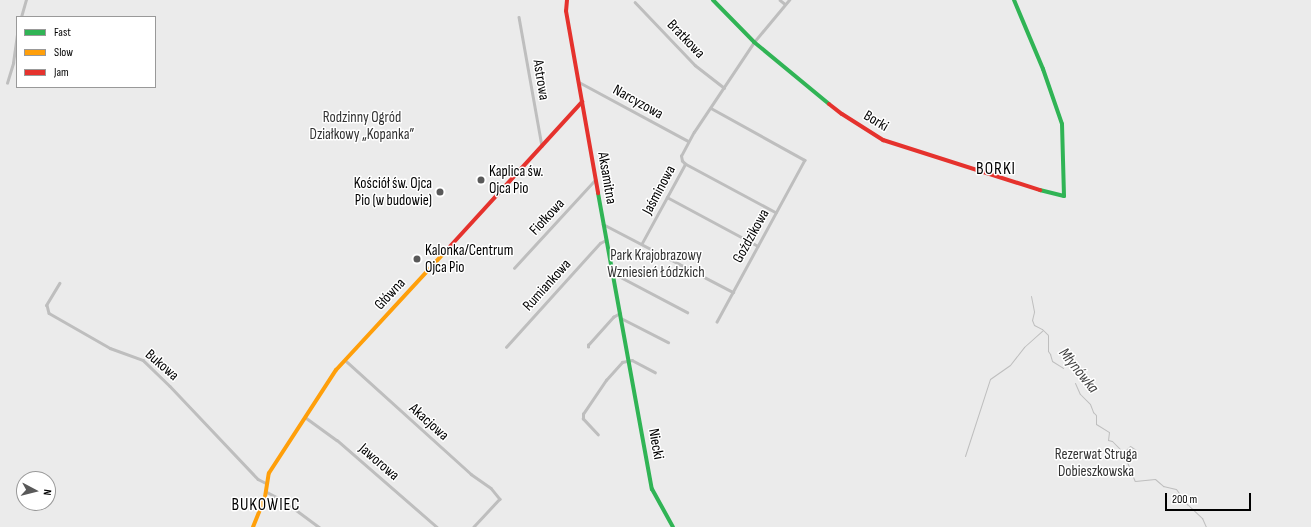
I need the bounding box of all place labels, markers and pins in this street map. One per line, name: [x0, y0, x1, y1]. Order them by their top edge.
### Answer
place label: Kaplica św. Ojca Pio: [489, 162, 543, 197]
place label: Kościół św. Ojca Pio (w budowie): [354, 174, 432, 209]
marker: Kaplica św. Ojca Pio: [476, 175, 486, 185]
marker: Kościół św. Ojca Pio (w budowie): [435, 187, 445, 197]
place label: Kalonka/Centrum Ojca Pio: [425, 241, 513, 276]
marker: Kalonka/Centrum Ojca Pio: [412, 254, 422, 264]

